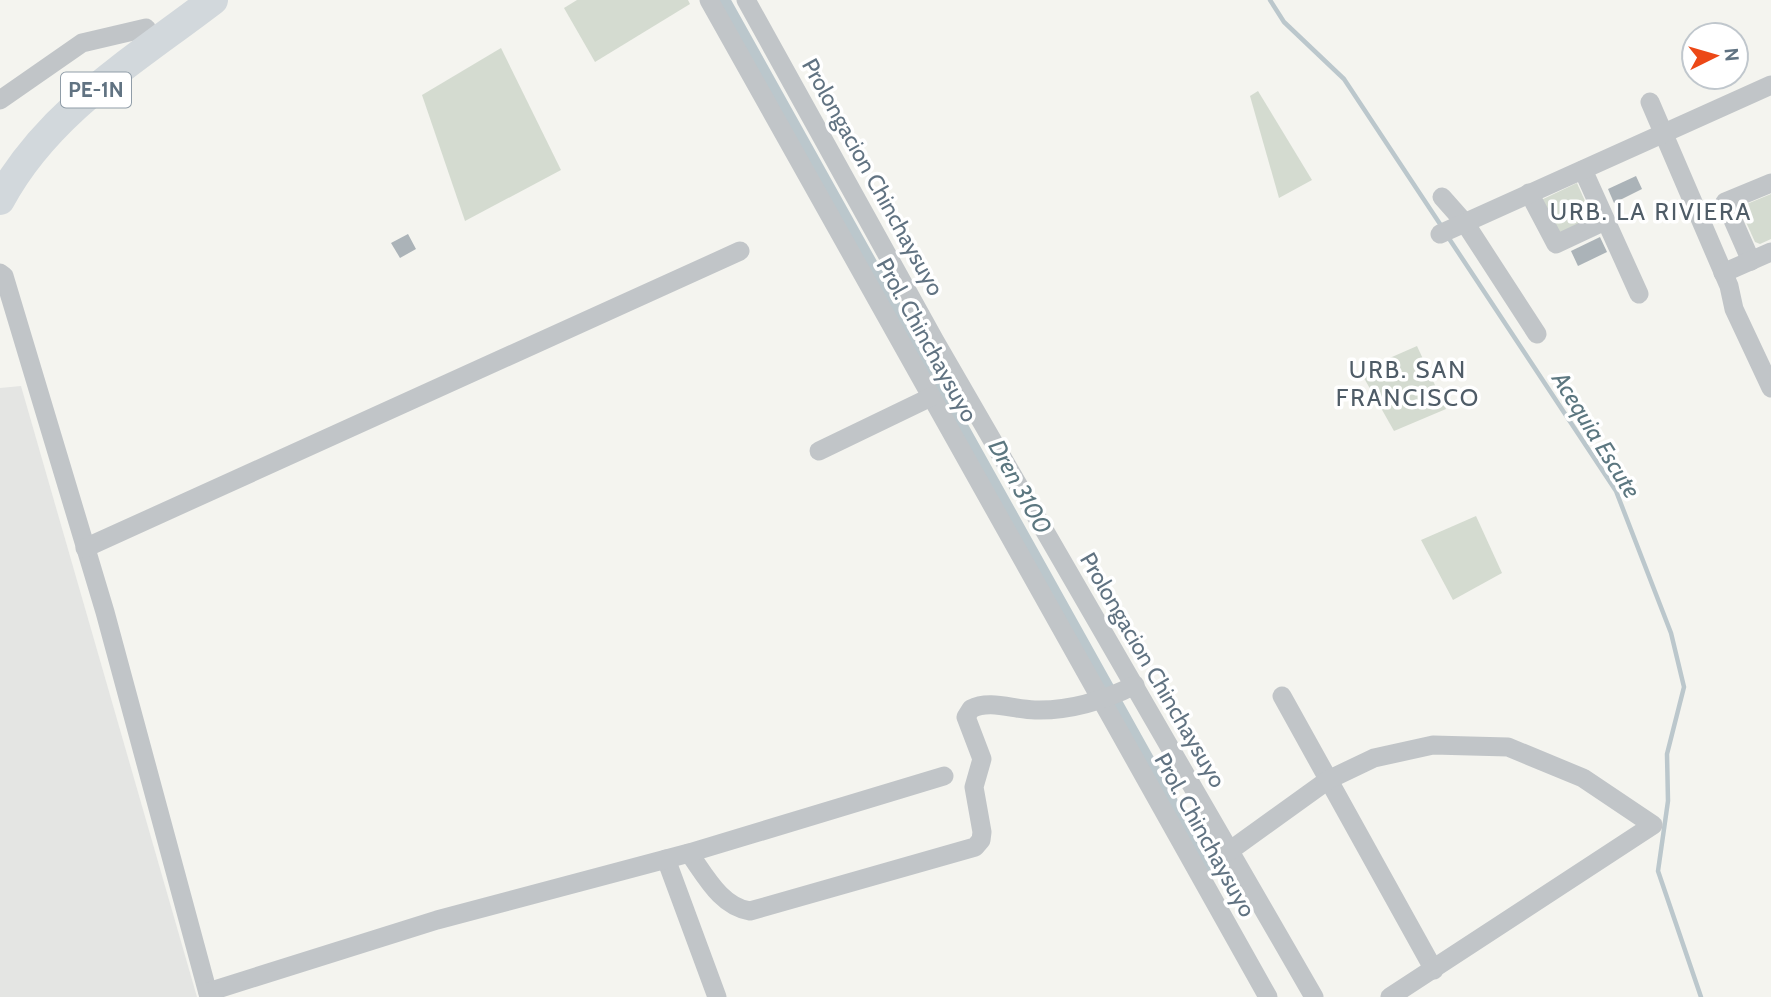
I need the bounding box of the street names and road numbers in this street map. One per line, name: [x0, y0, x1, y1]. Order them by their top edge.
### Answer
street label: Prolongacion Chinchaysuyo: [796, 53, 950, 301]
road number: PE-1N: [61, 72, 131, 108]
street label: Prol. Chinchaysuyo: [870, 253, 984, 427]
street label: Prolongacion Chinchaysuyo: [1074, 547, 1232, 793]
street label: Prol. Chinchaysuyo: [1148, 748, 1262, 922]

